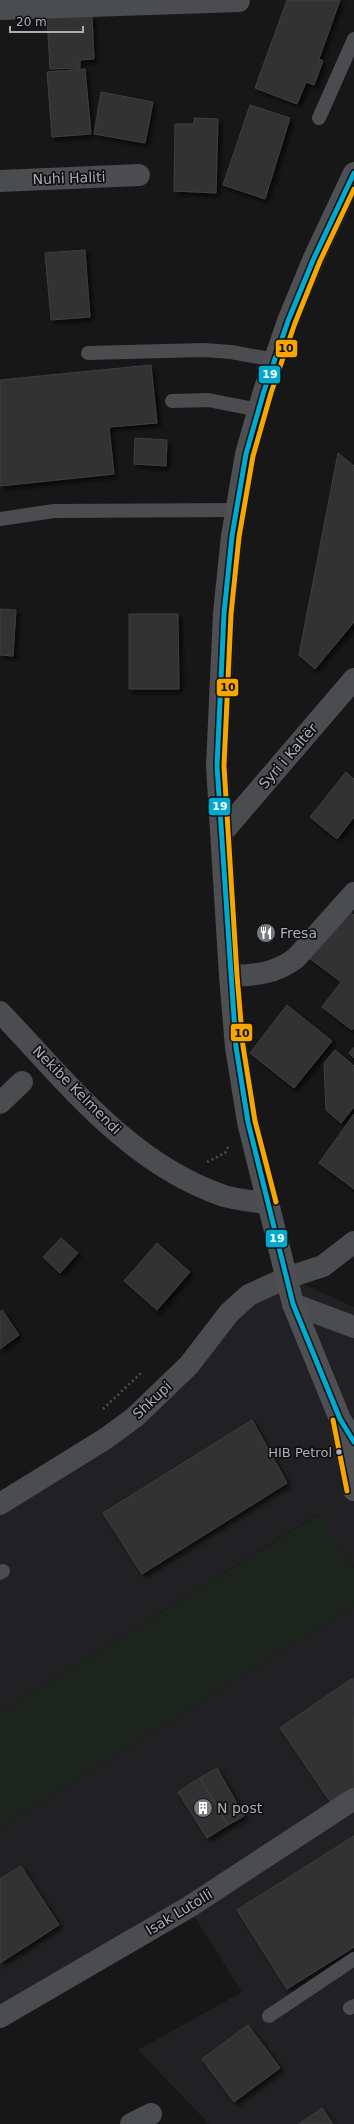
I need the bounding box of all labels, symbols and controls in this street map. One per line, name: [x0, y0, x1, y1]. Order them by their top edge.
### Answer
scale bar: [10, 8, 83, 34]
text: 20 m: [16, 15, 47, 29]
street label: Nuhi Haliti: [32, 169, 106, 187]
line badge: 10: [275, 339, 298, 358]
text: 10: [278, 342, 294, 355]
line badge: 19: [258, 365, 281, 384]
text: 19: [262, 368, 278, 381]
line badge: 10: [216, 678, 239, 697]
text: 10: [220, 681, 236, 694]
street label: Syri i Kaltër: [255, 720, 321, 792]
line badge: 19: [208, 797, 231, 816]
text: 19: [212, 800, 228, 813]
restaurant icon: Fresa: [255, 922, 277, 944]
place label: Fresa: [280, 925, 317, 941]
line badge: 10: [230, 1023, 253, 1042]
text: 10: [234, 1027, 250, 1040]
street label: Nekibe Kelmendi: [30, 1043, 124, 1137]
line badge: 19: [265, 1229, 288, 1248]
text: 19: [269, 1232, 285, 1245]
street label: Shkupi: [129, 1378, 175, 1422]
place label: HIB Petrol: [268, 1445, 332, 1460]
marker: HIB Petrol: [334, 1447, 344, 1457]
building icon: N post: [192, 1797, 214, 1819]
place label: N post: [217, 1800, 263, 1816]
street label: Isak Lutolli: [143, 1886, 215, 1938]

